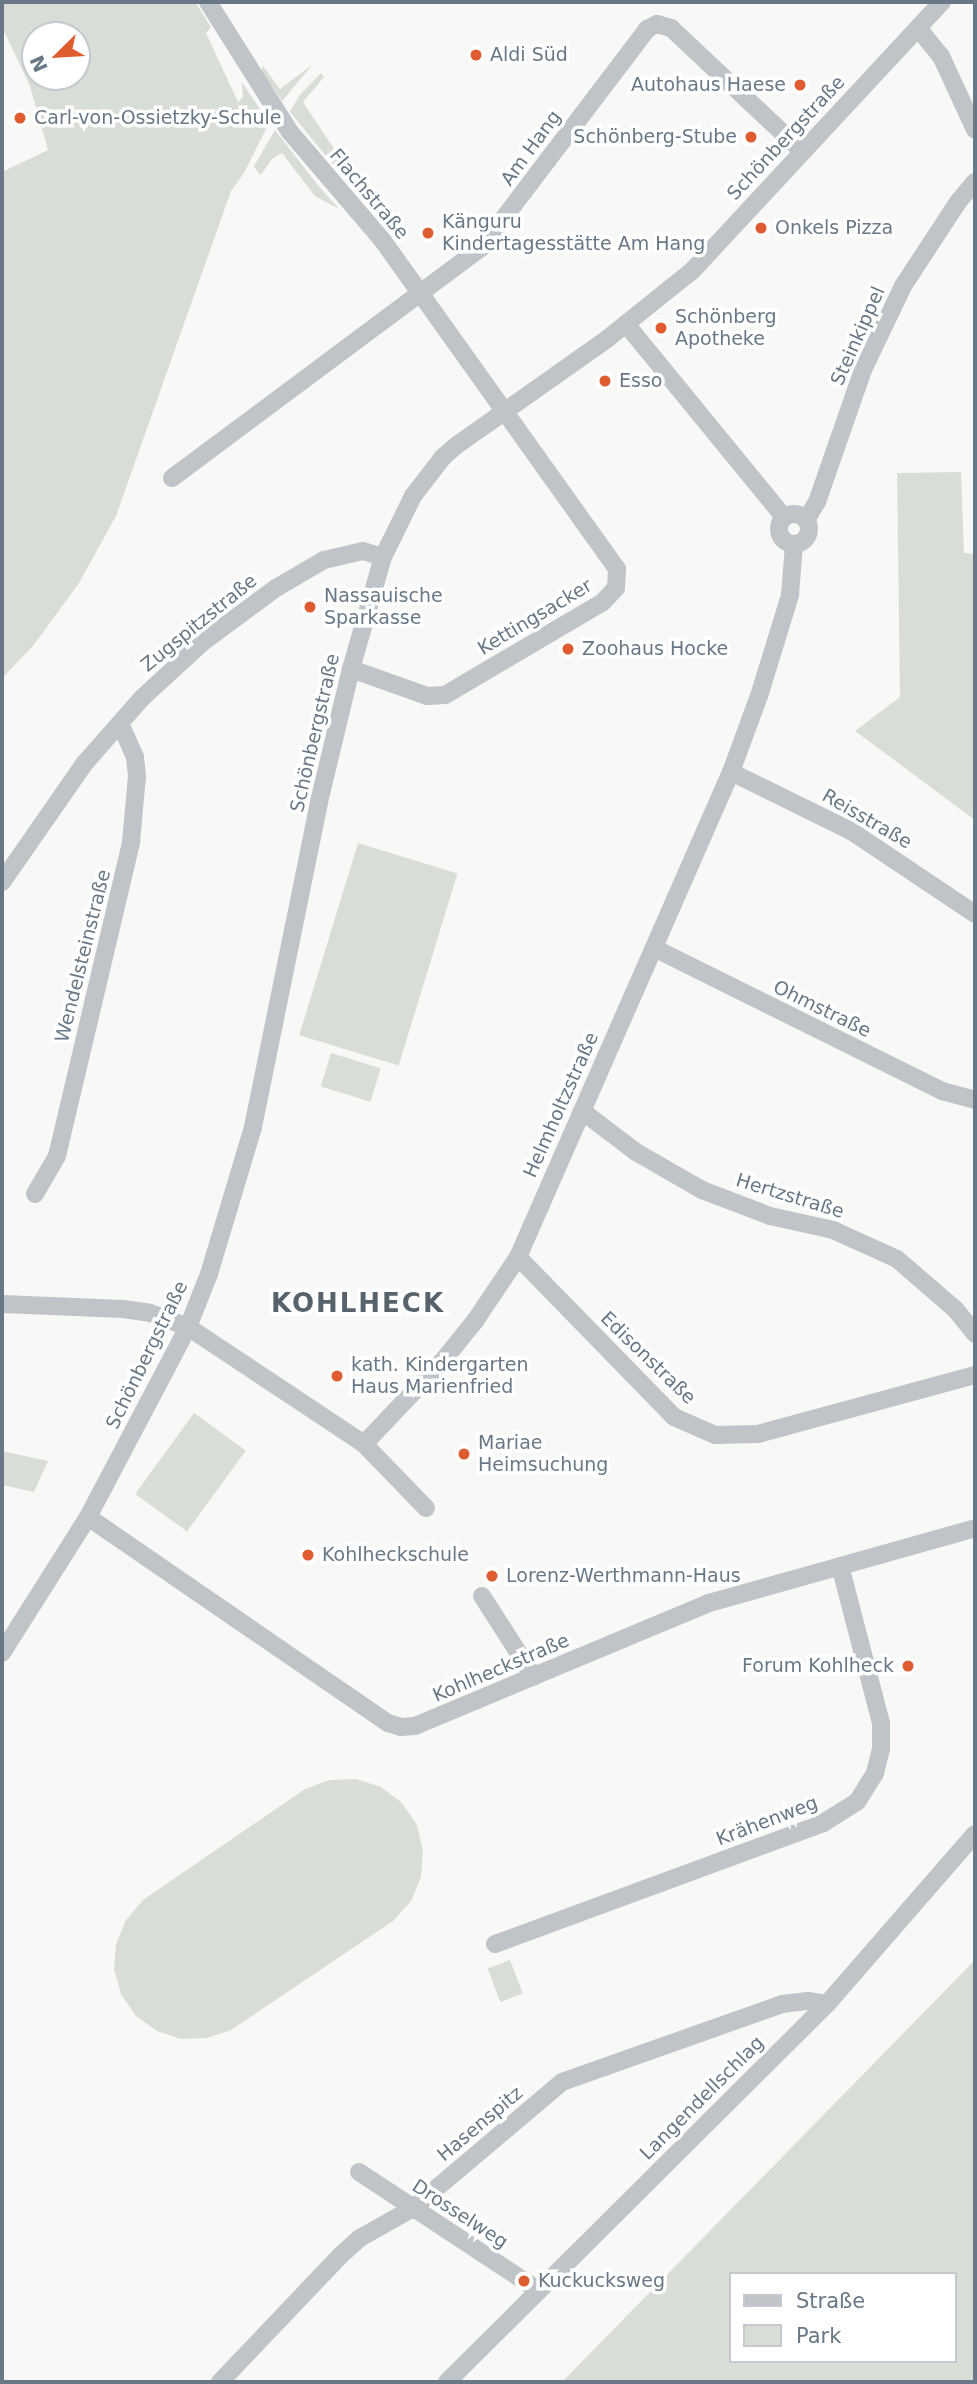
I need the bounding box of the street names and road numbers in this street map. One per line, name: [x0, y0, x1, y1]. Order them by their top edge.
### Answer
street label: Schönbergstraße: [722, 71, 850, 205]
street label: Am Hang: [496, 106, 566, 190]
street label: Flachstraße: [325, 144, 413, 244]
street label: Steinkippel: [826, 283, 890, 389]
street label: Zugspitzstraße: [137, 569, 261, 677]
street label: Kettingsacker: [474, 574, 596, 660]
street label: Schönbergstraße: [286, 652, 344, 814]
street label: Reisstraße: [818, 784, 916, 854]
street label: Wendelsteinstraße: [50, 867, 116, 1045]
street label: Ohmstraße: [769, 976, 875, 1042]
street label: Helmholtzstraße: [519, 1029, 603, 1181]
street label: Hertzstraße: [733, 1169, 847, 1223]
street label: Schönbergstraße: [101, 1277, 193, 1433]
street label: Edisonstraße: [596, 1307, 700, 1409]
street label: Kohlheckstraße: [429, 1629, 573, 1707]
street label: Krähenweg: [713, 1791, 821, 1851]
street label: Langendellschlag: [635, 2031, 769, 2165]
street label: Hasenspitz: [433, 2082, 527, 2166]
street label: Drosselweg: [408, 2175, 512, 2253]

